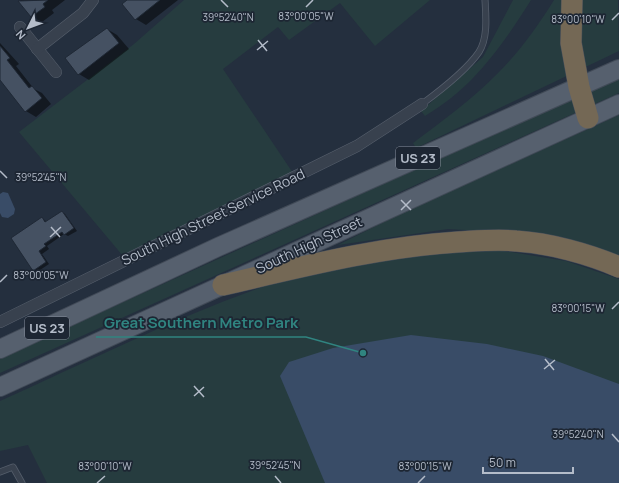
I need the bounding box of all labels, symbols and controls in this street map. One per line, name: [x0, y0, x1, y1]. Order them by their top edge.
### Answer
north arrow: [8, 8, 48, 48]
text: 83°00'05"W: [278, 9, 334, 23]
text: 39°52'40"N: [202, 10, 254, 24]
text: 83°00'10"W: [551, 12, 605, 26]
text: N: [12, 27, 28, 43]
road number: US 23: [396, 147, 440, 169]
street label: South High Street Service Road: [118, 164, 308, 269]
text: 39°52'45"N: [16, 170, 67, 184]
street label: South High Street: [253, 211, 365, 278]
text: 83°00'05"W: [13, 268, 69, 282]
text: 83°00'15"W: [551, 301, 605, 315]
callout: Great Southern Metro Park: [96, 310, 306, 337]
text: Great Southern Metro Park: [104, 312, 299, 333]
road number: US 23: [25, 317, 69, 339]
text: 39°52'40"N: [552, 427, 604, 441]
scale bar: [483, 449, 573, 475]
text: 50 m: [489, 454, 516, 471]
text: 39°52'45"N: [250, 458, 301, 472]
text: 83°00'10"W: [78, 459, 132, 473]
text: 83°00'15"W: [398, 459, 452, 473]

